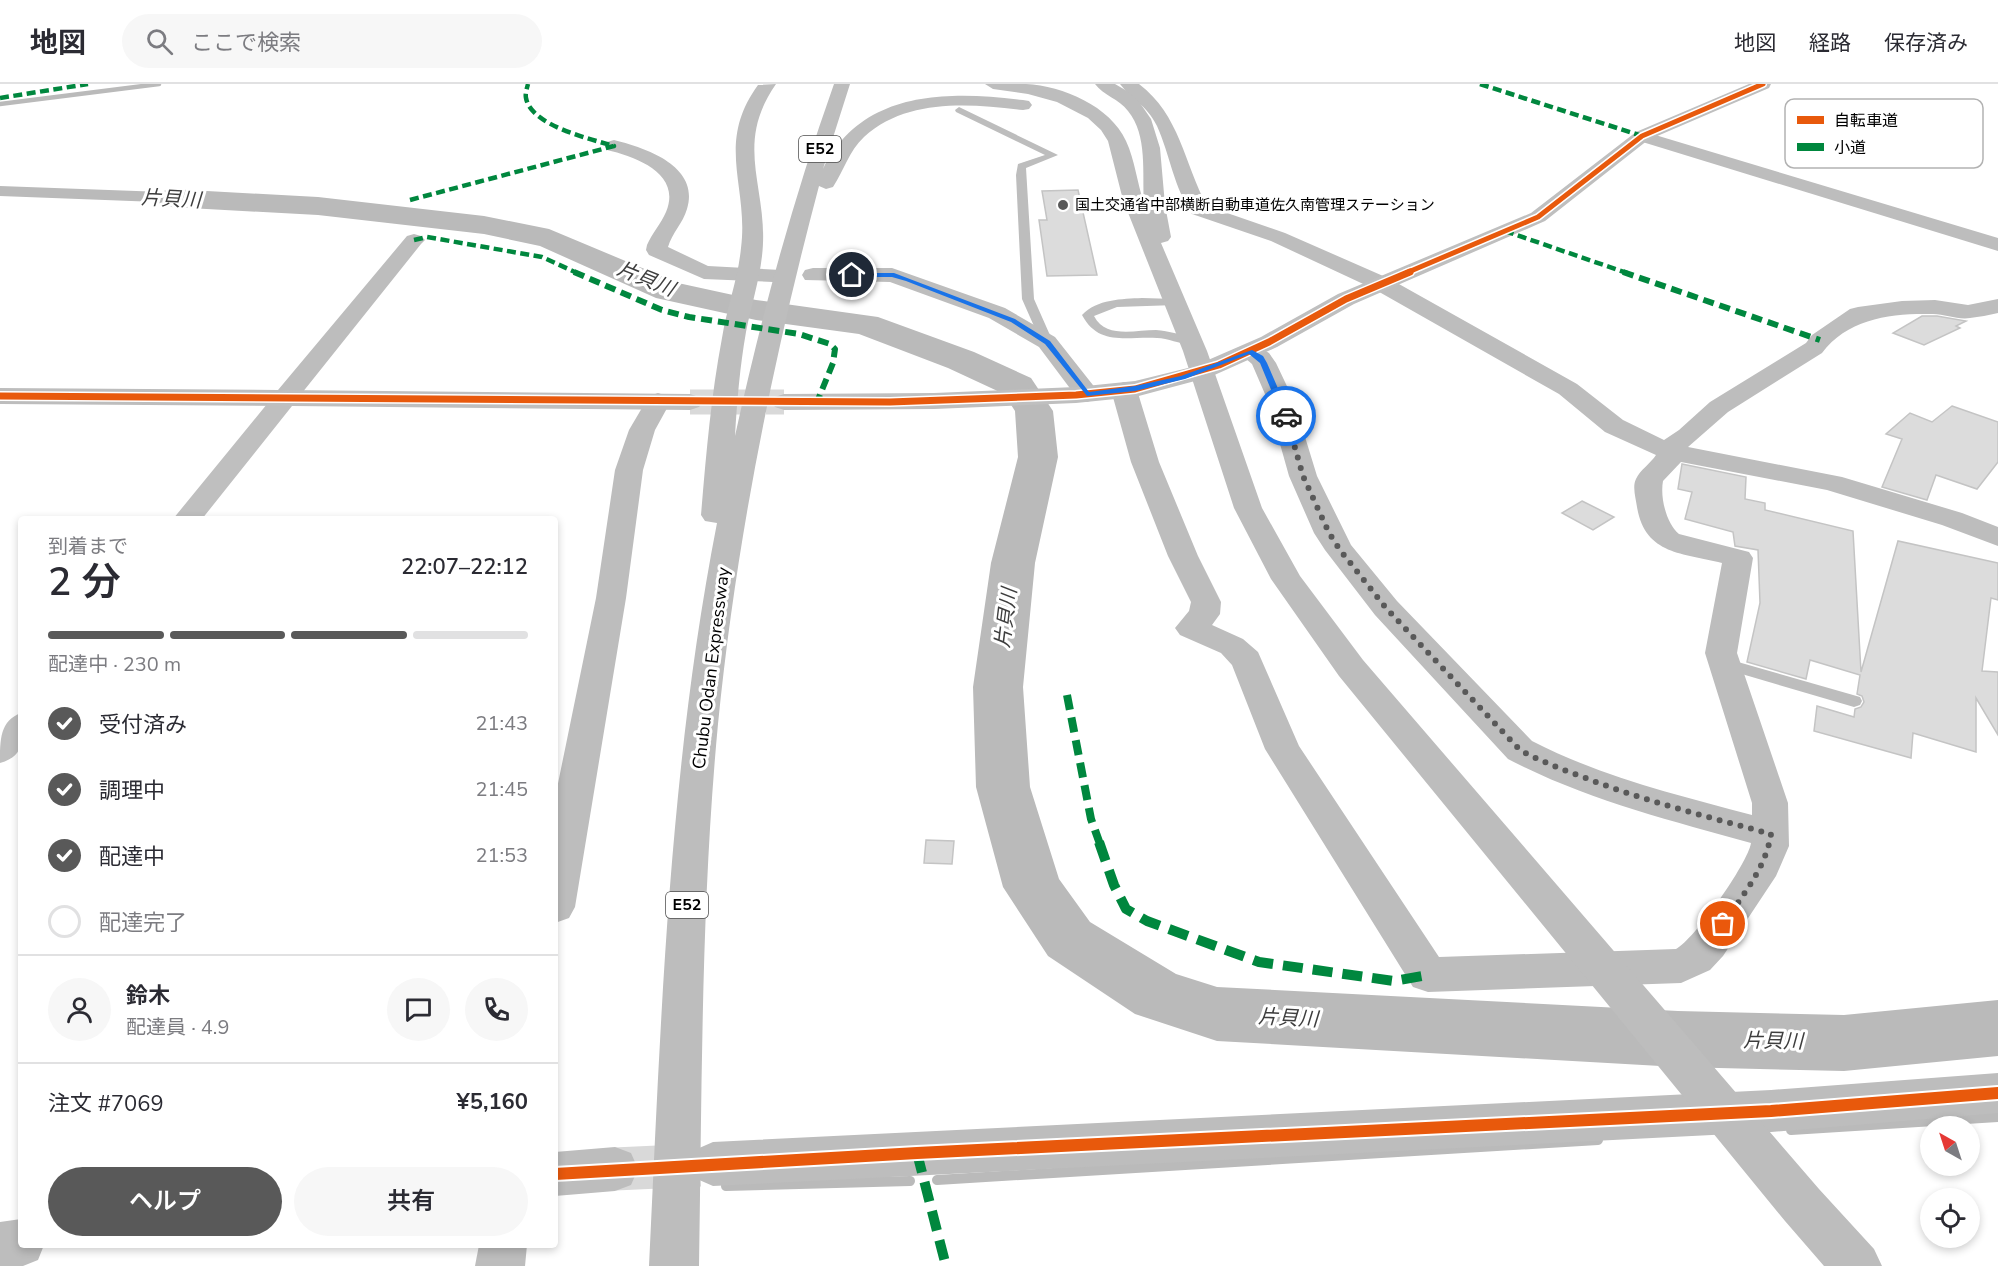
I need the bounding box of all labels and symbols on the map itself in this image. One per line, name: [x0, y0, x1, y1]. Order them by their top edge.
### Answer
legend: [1785, 99, 1983, 168]
text: 自転車道: [1834, 110, 1898, 132]
road number: E52: [799, 136, 841, 162]
text: 小道: [1834, 137, 1866, 159]
water label: 片貝川: [140, 184, 204, 214]
place label: 国土交通省中部横断自動車道佐久南管理ステーション: [1075, 195, 1435, 215]
marker: 国土交通省中部横断自動車道佐久南管理ステーション: [1056, 198, 1070, 212]
pin: [826, 249, 877, 300]
water label: 片貝川: [613, 255, 681, 304]
courier: [1256, 386, 1316, 446]
street label: Chubu Odan Expressway: [687, 565, 735, 770]
water label: 片貝川: [989, 585, 1023, 649]
road number: E52: [666, 892, 708, 918]
pin: [1697, 898, 1748, 949]
water label: 片貝川: [1257, 1003, 1321, 1033]
water label: 片貝川: [1743, 1027, 1805, 1055]
north arrow: [1920, 1116, 1980, 1176]

